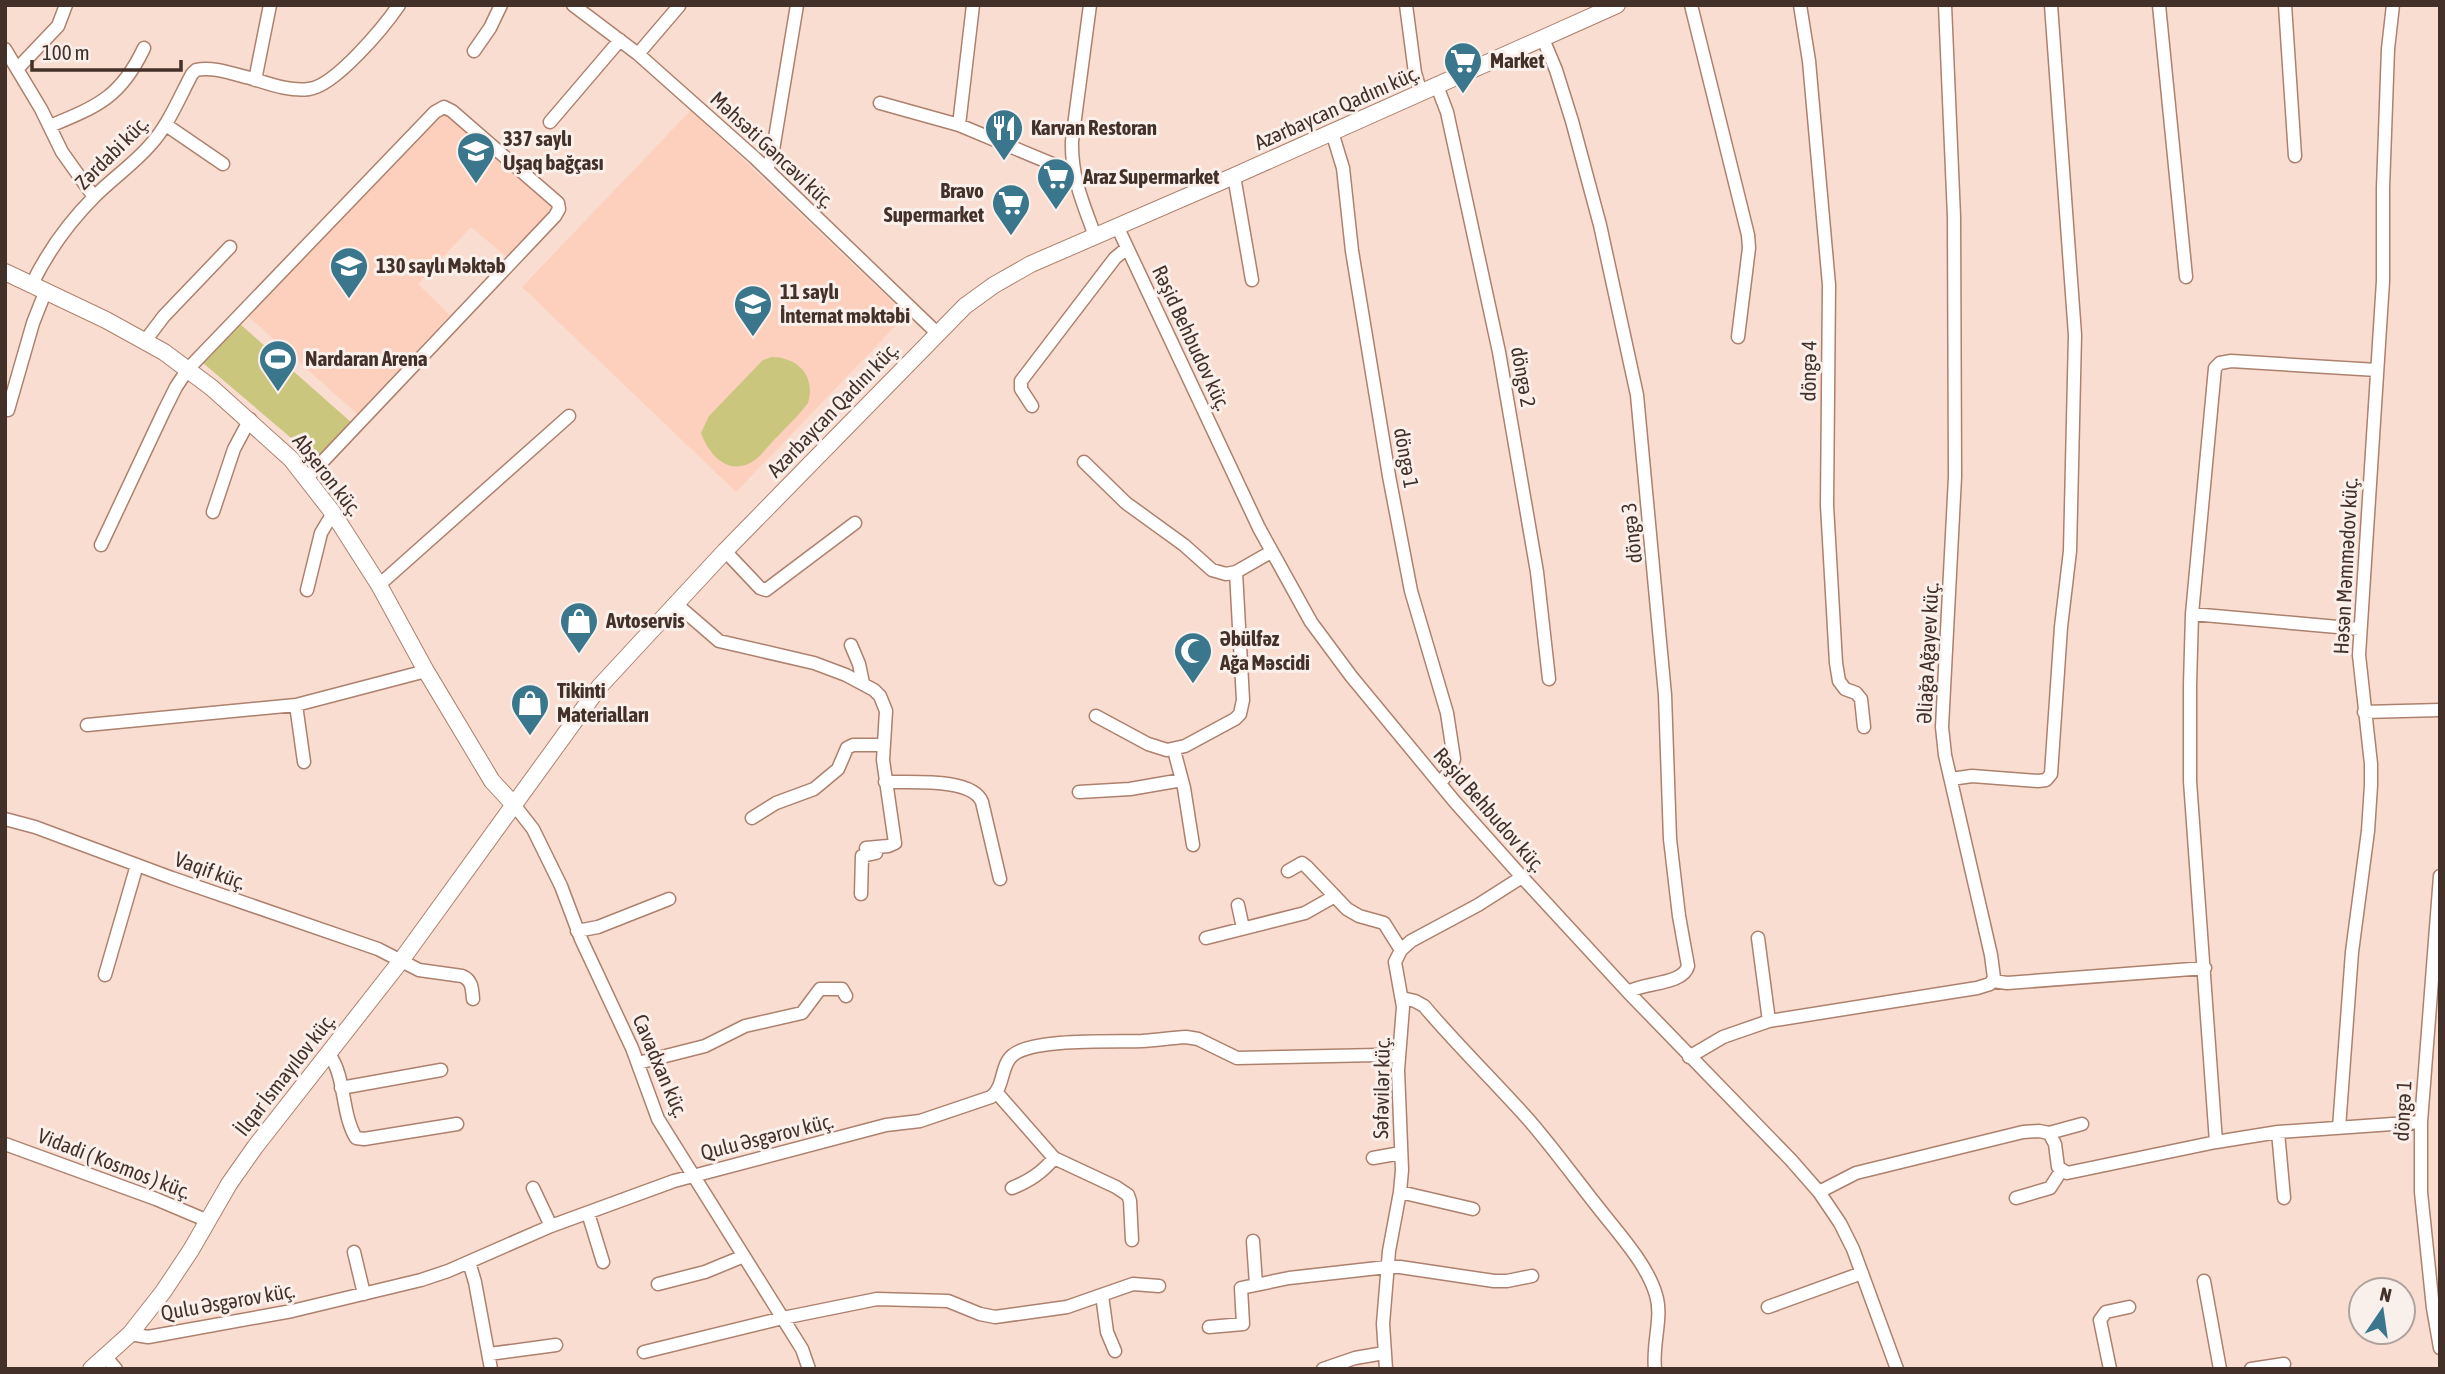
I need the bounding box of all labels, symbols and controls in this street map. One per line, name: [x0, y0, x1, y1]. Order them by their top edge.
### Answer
scale bar: [32, 28, 180, 72]
text: 100 m: [42, 40, 90, 64]
supermarket icon: Market: [1442, 40, 1484, 95]
place label: Market: [1490, 48, 1544, 72]
street label: Azərbaycan Qadını küç.: [1251, 60, 1423, 154]
street label: Məhsəti Gəncəvi küç.: [706, 86, 839, 212]
restaurant icon: Karvan Restoran: [983, 107, 1025, 162]
street label: Zərdabi küç.: [70, 111, 153, 194]
place label: Karvan Restoran: [1031, 115, 1157, 139]
place label: 337 saylı Uşaq bağçası: [503, 126, 604, 174]
school or university icon: 337 saylı Uşaq bağçası: [455, 130, 497, 185]
supermarket icon: Araz Supermarket: [1035, 156, 1077, 211]
place label: Araz Supermarket: [1082, 164, 1219, 188]
place label: Bravo Supermarket: [884, 178, 984, 226]
supermarket icon: Bravo Supermarket: [990, 182, 1032, 237]
school or university icon: 130 saylı Məktəb: [328, 245, 370, 300]
place label: 130 saylı Məktəb: [376, 253, 506, 277]
street label: Rəşid Behbudov küç.: [1148, 261, 1236, 414]
place label: 11 saylı İnternat məktəbi: [780, 279, 910, 327]
school or university icon: 11 saylı İnternat məktəbi: [732, 283, 774, 338]
street label: Azərbaycan Qadını küç.: [762, 337, 903, 482]
sports icon: Nardaran Arena: [257, 338, 299, 393]
street label: döngə 4: [1795, 340, 1821, 402]
street label: döngə 2: [1507, 345, 1541, 409]
place label: Nardaran Arena: [305, 346, 428, 370]
street label: döngə 1: [1390, 426, 1424, 490]
street label: Abşeron küç.: [288, 429, 367, 520]
street label: Həsən Məmmədov küç.: [2328, 477, 2362, 655]
street label: döngə 3: [1616, 502, 1646, 565]
street label: Əliağa Ağayev küç.: [1911, 582, 1943, 724]
shop icon: Avtoservis: [558, 600, 600, 655]
place label: Avtoservis: [605, 608, 685, 632]
place label: Əbülfəz Ağa Məscidi: [1219, 626, 1310, 674]
mosque icon: Əbülfəz Ağa Məscidi: [1172, 630, 1214, 685]
place label: Tikinti Materialları: [557, 678, 649, 726]
shop icon: Tikinti Materialları: [509, 682, 551, 737]
street label: Rəşid Behbudov küç.: [1429, 742, 1550, 876]
street label: Vaqif küç.: [172, 846, 249, 894]
street label: İlqar İsmayılov küç.: [229, 1009, 339, 1140]
street label: Cavadxan küç.: [628, 1010, 693, 1121]
street label: Səfəvilər küç.: [1368, 1037, 1394, 1139]
street label: döngə 1: [2388, 1080, 2416, 1142]
street label: Qulu Əsgərov küç.: [698, 1108, 836, 1164]
street label: Vidadi ( Kosmos ) küç.: [35, 1123, 194, 1203]
north arrow: [2347, 1276, 2417, 1346]
street label: Qulu Əsgərov küç.: [159, 1277, 297, 1325]
text: N: [2378, 1282, 2394, 1306]

